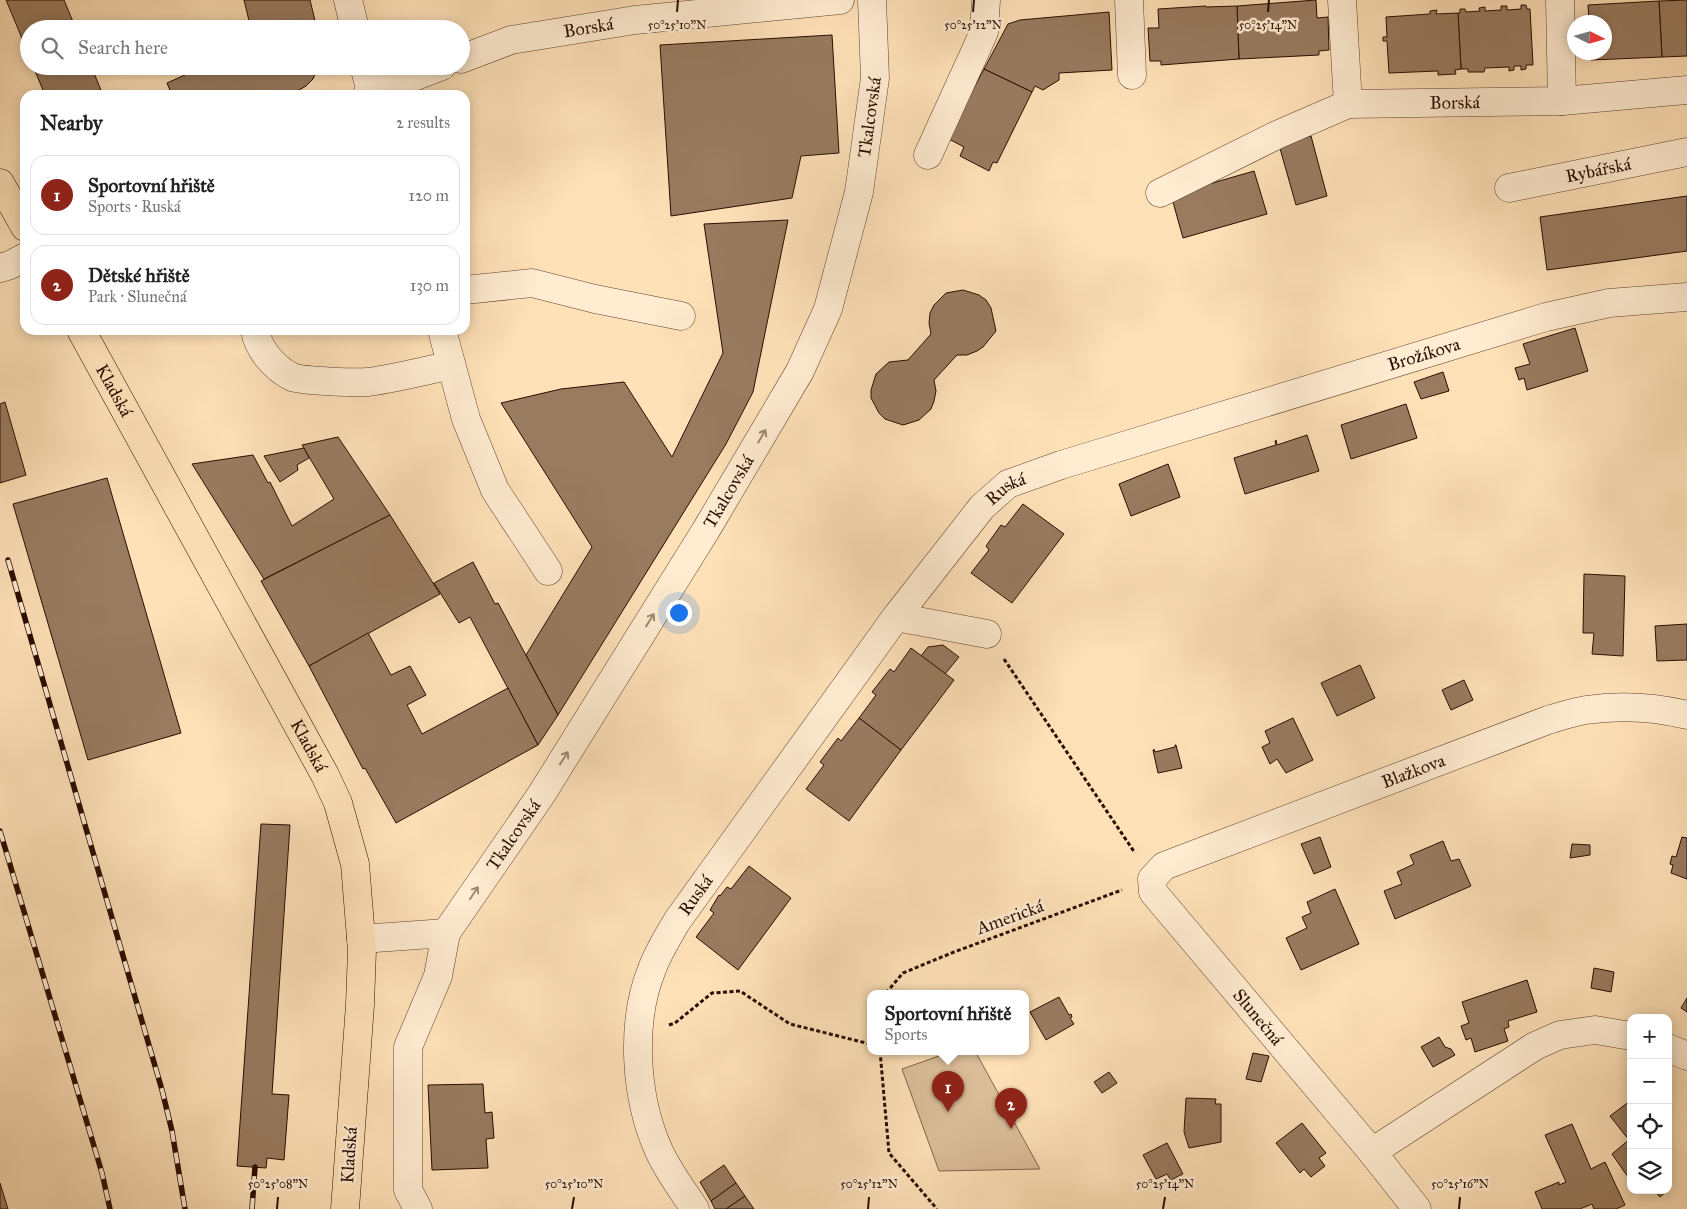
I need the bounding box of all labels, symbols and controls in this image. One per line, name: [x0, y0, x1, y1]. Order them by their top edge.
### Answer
street label: Borská: [562, 13, 615, 42]
north arrow: [1567, 15, 1612, 60]
text: 50°25'10"N: [648, 18, 706, 32]
text: 50°25'12"N: [944, 18, 1002, 32]
text: 50°25'14"N: [1239, 18, 1297, 32]
search box: [20, 20, 470, 75]
icon: search: [38, 34, 66, 62]
text: Search here: [78, 36, 168, 59]
street label: Tkalcovská: [853, 75, 886, 159]
street label: Borská: [1430, 91, 1481, 114]
text: Nearby: [40, 110, 103, 136]
text: 2 results: [396, 113, 450, 132]
street label: Rybářská: [1564, 153, 1633, 187]
text: Sportovní hřiště: [88, 174, 215, 197]
text: 1: [54, 186, 60, 205]
text: 120 m: [409, 186, 449, 205]
text: Sports · Ruská: [88, 197, 181, 216]
text: Dětské hřiště: [88, 264, 190, 287]
text: 2: [53, 276, 61, 295]
text: 130 m: [410, 276, 449, 295]
text: Park · Slunečná: [88, 287, 187, 306]
street label: Brožíkova: [1385, 333, 1463, 376]
street label: Kladská: [91, 360, 138, 421]
one-way arrow: [757, 430, 767, 444]
street label: Tkalcovská: [698, 451, 759, 532]
street label: Ruská: [981, 467, 1029, 510]
your location: [666, 600, 692, 626]
one-way arrow: [645, 613, 656, 627]
street label: Kladská: [286, 715, 332, 776]
street label: Blažkova: [1378, 749, 1448, 793]
one-way arrow: [560, 751, 570, 765]
street label: Tkalcovská: [481, 795, 546, 875]
street label: Ruská: [674, 870, 718, 920]
one-way arrow: [469, 886, 479, 900]
street label: Americká: [972, 895, 1047, 940]
street label: Slunečná: [1228, 984, 1288, 1050]
popup: [867, 990, 1029, 1055]
text: Sportovní hřiště: [885, 1002, 1011, 1025]
map controls: [1627, 1014, 1672, 1194]
button: +: [1627, 1014, 1672, 1059]
text: Sports: [885, 1025, 927, 1044]
button: −: [1627, 1059, 1672, 1104]
pin: 1: [932, 1071, 964, 1112]
pin: 2: [995, 1088, 1027, 1129]
button: locate: [1627, 1104, 1672, 1149]
street label: Kladská: [336, 1126, 362, 1184]
button: layers: [1627, 1149, 1672, 1194]
text: 50°25'08"N: [248, 1177, 308, 1191]
text: 50°25'10"N: [545, 1177, 603, 1191]
text: 50°25'12"N: [840, 1177, 898, 1191]
text: 50°25'14"N: [1136, 1177, 1194, 1191]
text: 50°25'16"N: [1431, 1177, 1489, 1191]

